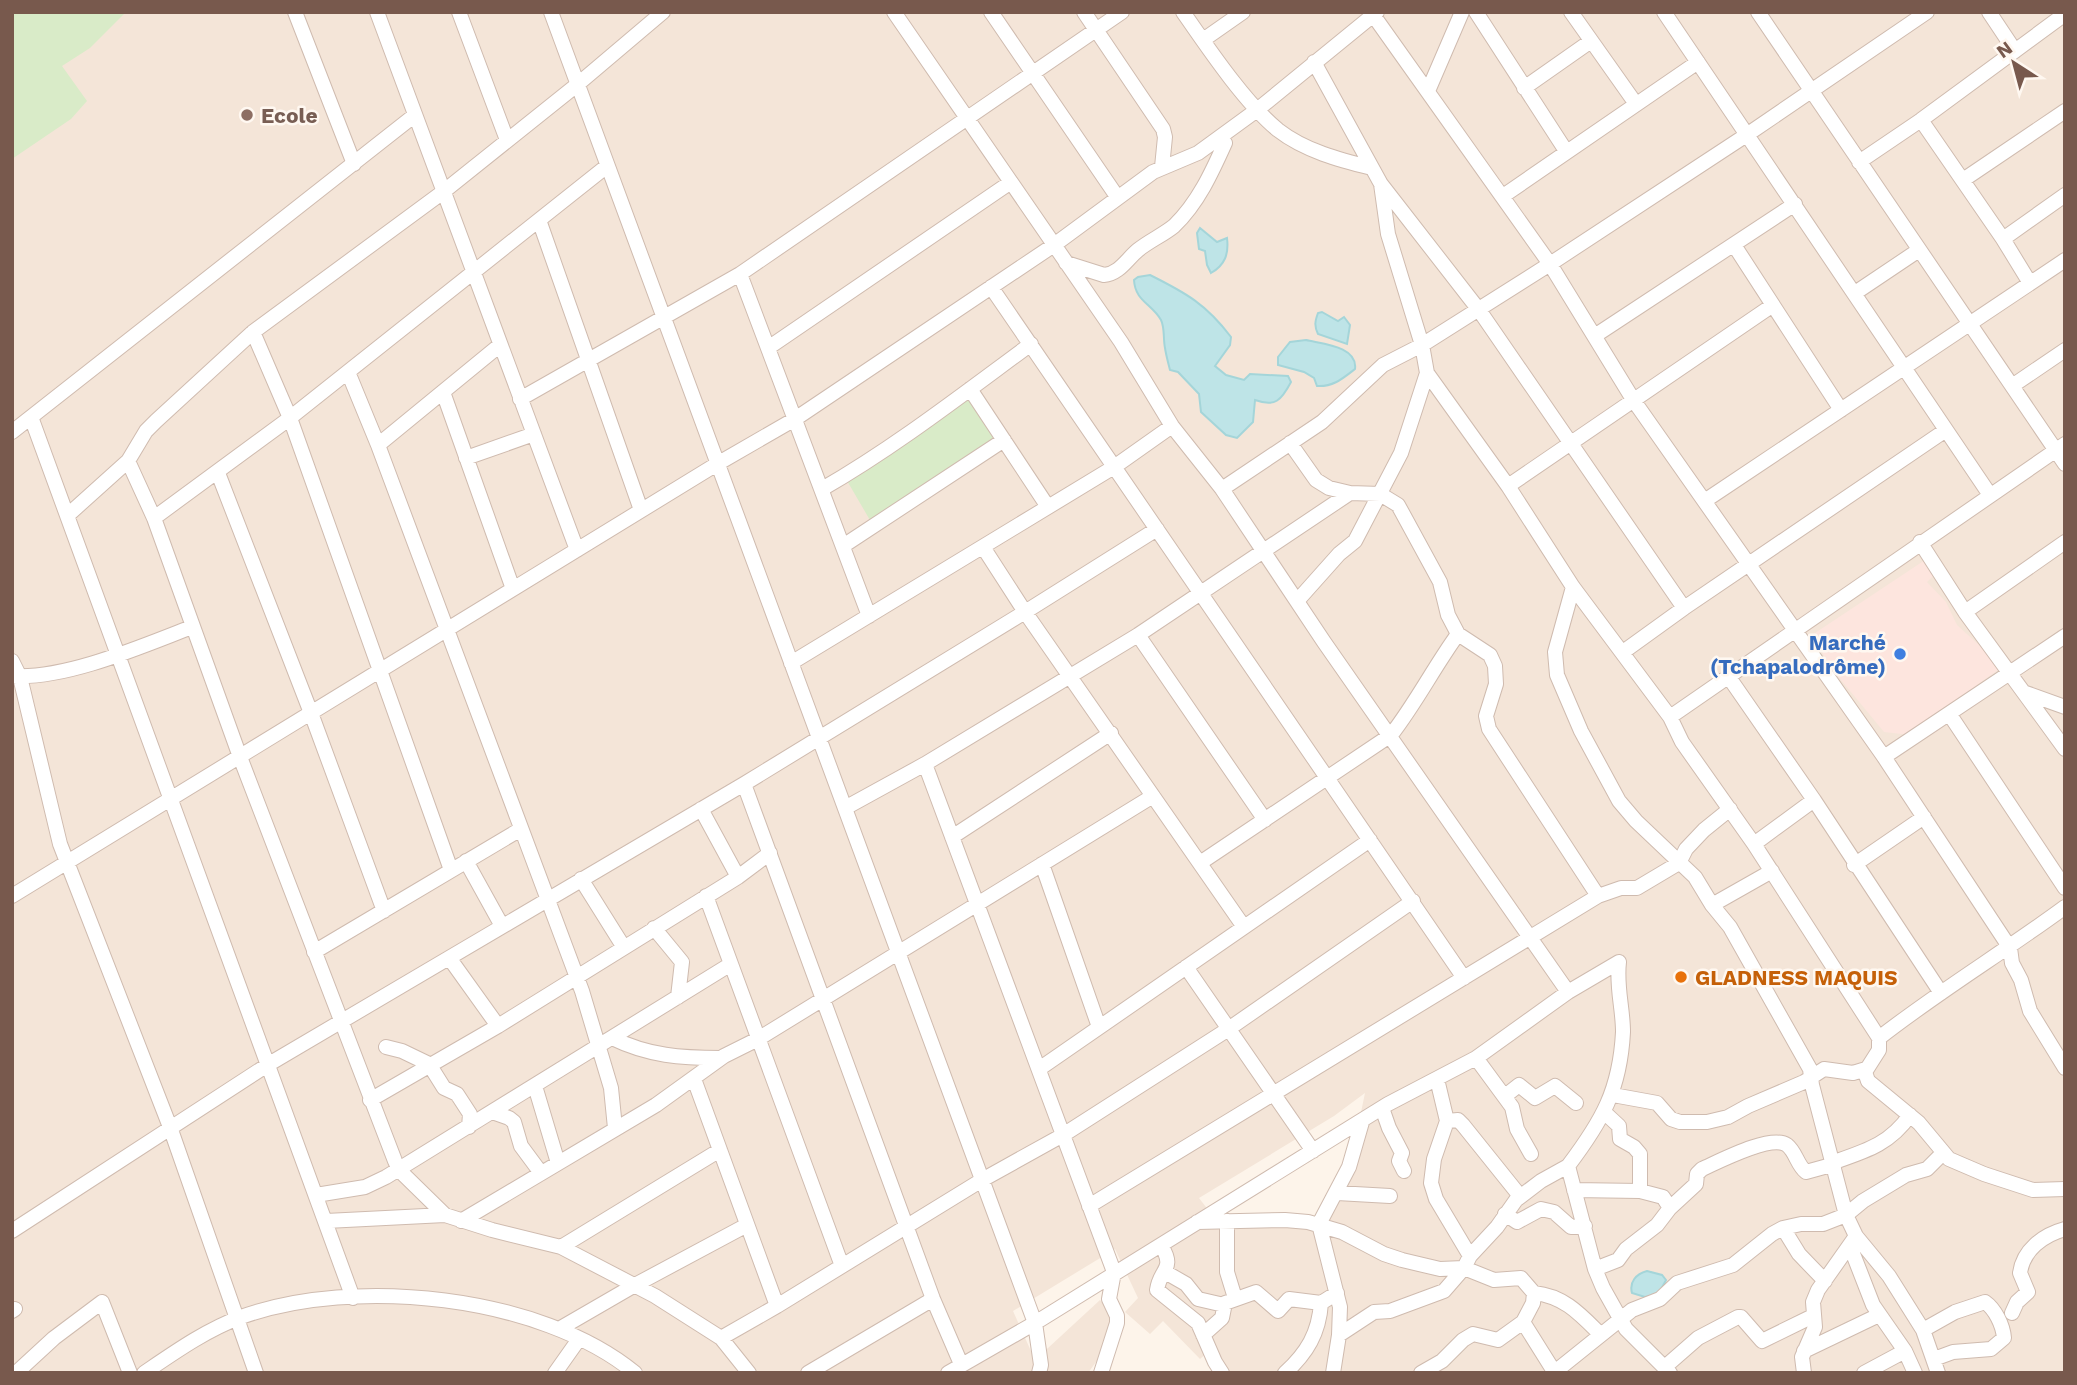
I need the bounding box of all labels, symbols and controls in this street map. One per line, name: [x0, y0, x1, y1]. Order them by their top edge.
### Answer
north arrow: [1979, 28, 2049, 98]
text: N: [1992, 36, 2017, 63]
place label: Ecole: [261, 103, 318, 128]
marker: Ecole: [239, 107, 255, 123]
place label: Marché (Tchapalodrôme): [1710, 630, 1886, 679]
marker: Marché (Tchapalodrôme): [1892, 646, 1908, 662]
place label: GLADNESS MAQUIS: [1695, 965, 1897, 990]
marker: GLADNESS MAQUIS: [1673, 969, 1689, 985]

